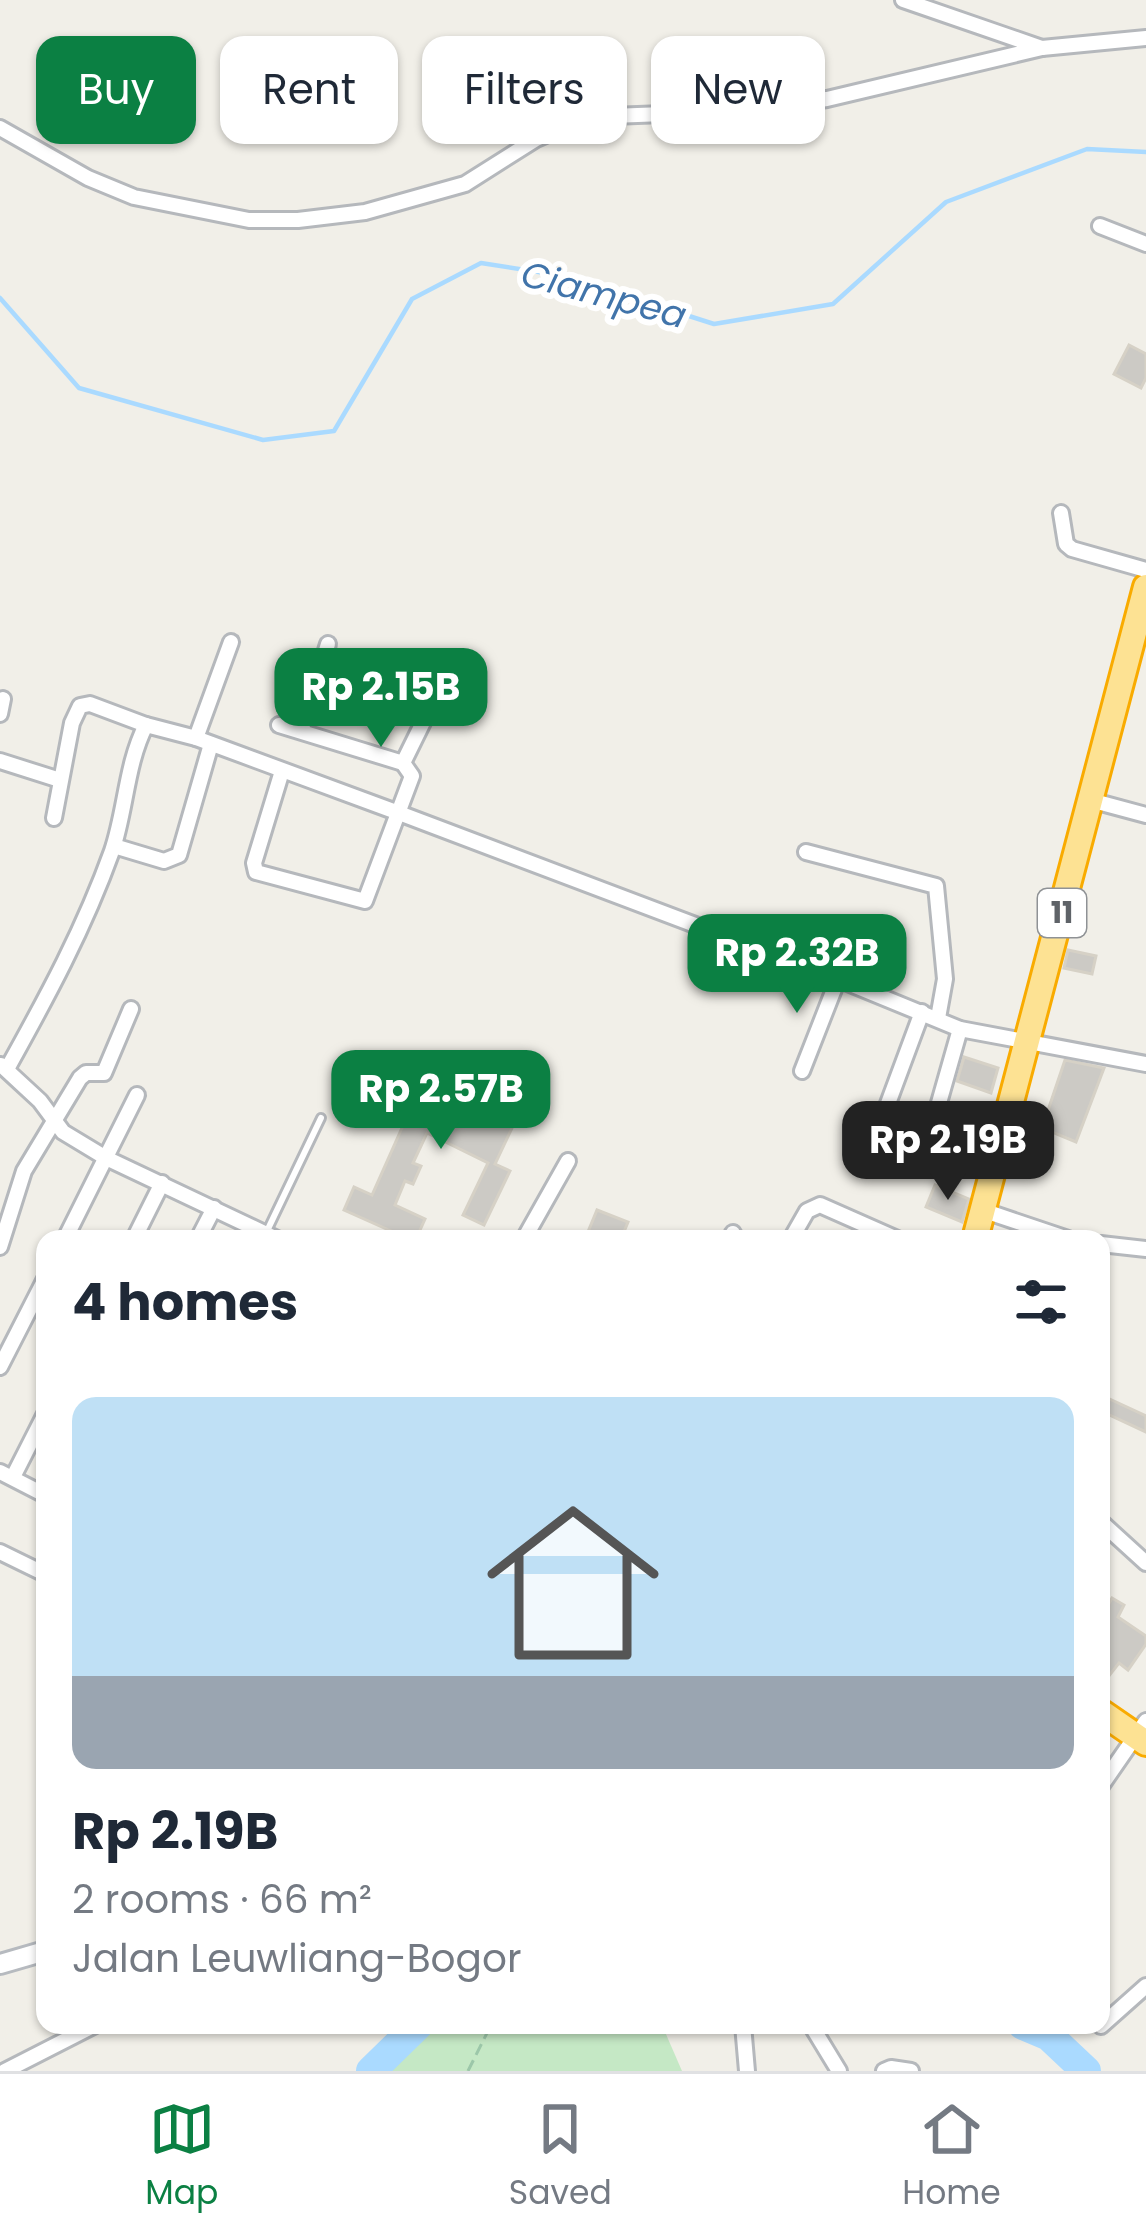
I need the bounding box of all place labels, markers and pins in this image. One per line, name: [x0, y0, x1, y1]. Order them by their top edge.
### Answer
pin: Rp 2.15B: [257, 648, 505, 750]
pin: Rp 2.32B: [673, 914, 921, 1016]
pin: Rp 2.57B: [317, 1050, 565, 1152]
pin: Rp 2.19B: [824, 1101, 1072, 1203]

